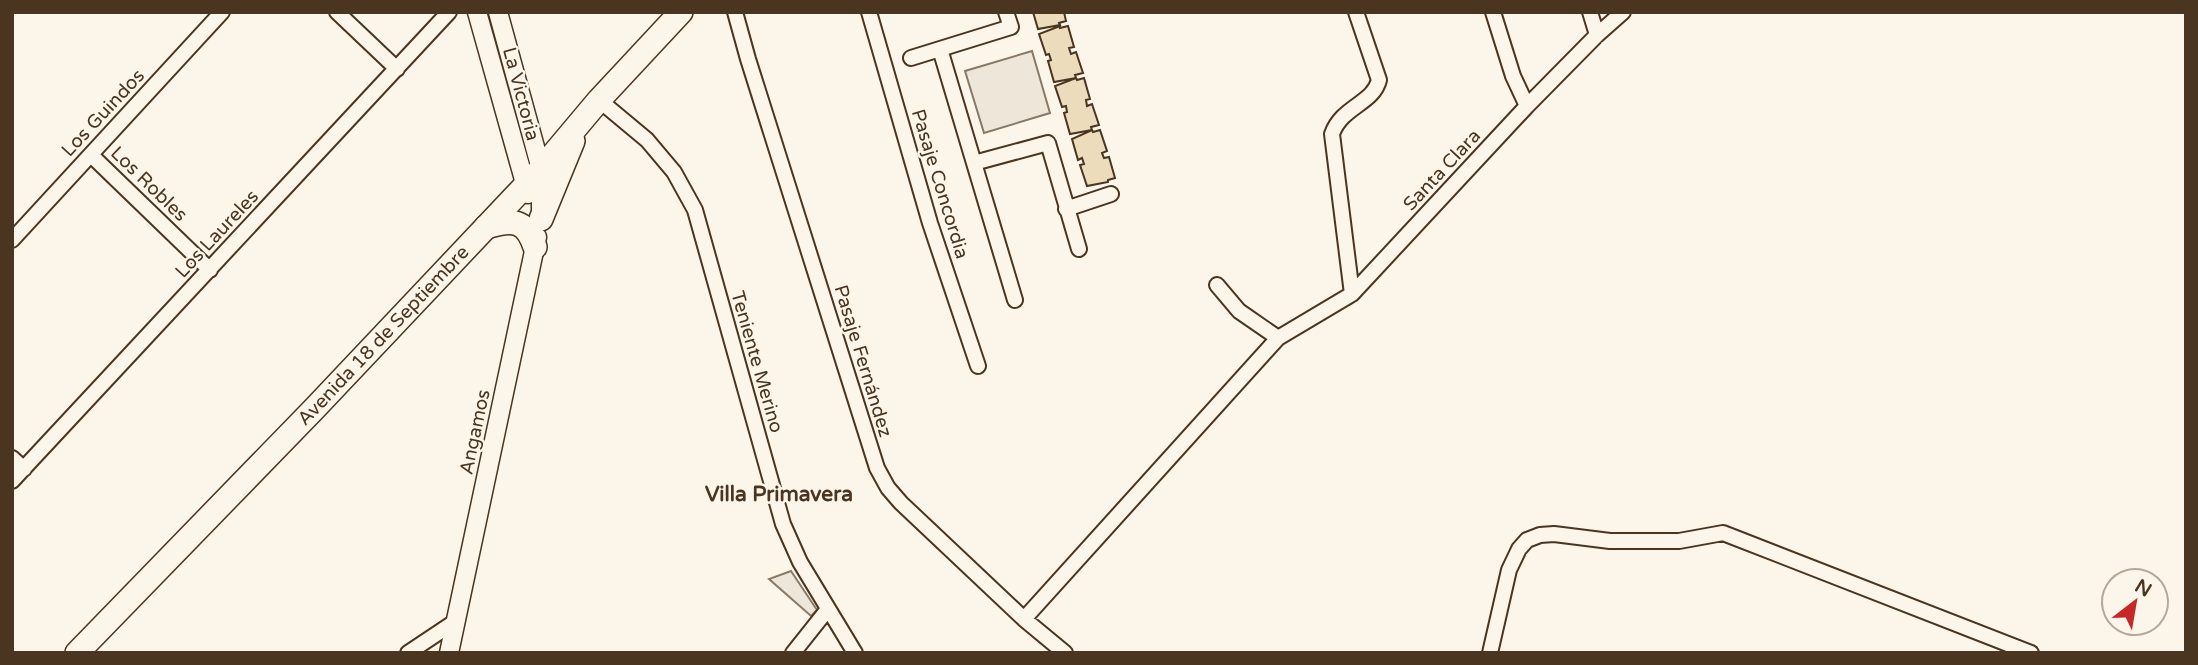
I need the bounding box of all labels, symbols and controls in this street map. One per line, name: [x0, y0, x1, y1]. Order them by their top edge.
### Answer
street label: La Victoria: [498, 45, 544, 143]
street label: Los Guindos: [57, 65, 149, 161]
street label: Pasaje Concordia: [907, 107, 973, 261]
street label: Santa Clara: [1399, 125, 1485, 215]
street label: Los Robles: [106, 142, 192, 226]
street label: Los Laureles: [171, 186, 263, 282]
street label: Avenida 18 de Septiembre: [293, 241, 473, 430]
street label: Pasaje Fernández: [829, 282, 897, 440]
street label: Teniente Merino: [726, 289, 788, 435]
street label: Angamos: [455, 387, 495, 477]
district label: Villa Primavera: [705, 482, 853, 507]
north arrow: [2100, 567, 2170, 637]
text: N: [2131, 575, 2155, 602]

